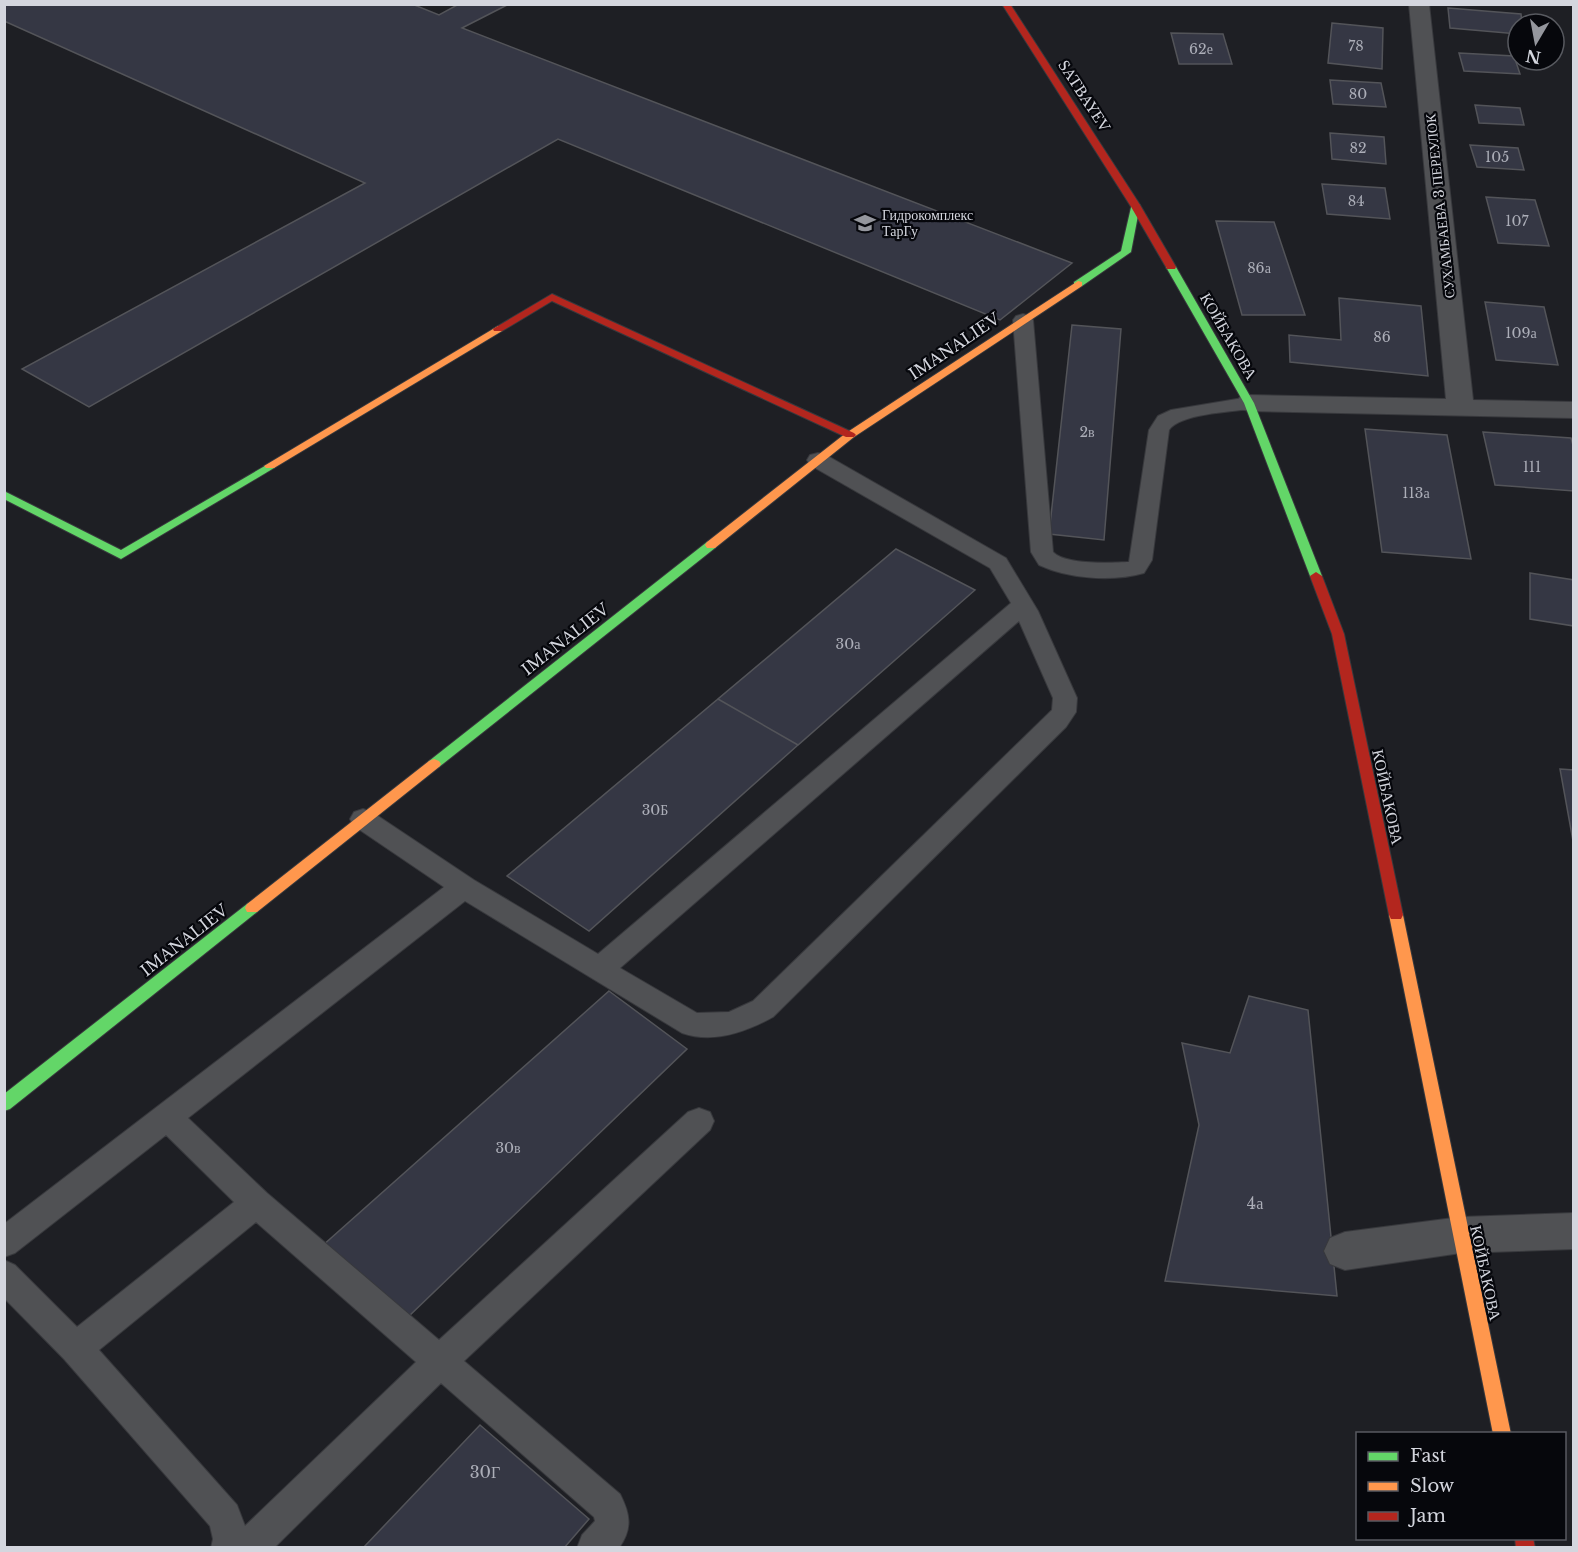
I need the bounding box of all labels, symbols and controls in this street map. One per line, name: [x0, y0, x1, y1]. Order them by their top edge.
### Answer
north arrow: [1506, 12, 1566, 72]
house number: 78: [1348, 37, 1364, 55]
house number: 62е: [1189, 40, 1213, 58]
text: N: [1524, 46, 1543, 68]
street label: SATBAYEV: [1054, 57, 1114, 136]
house number: 80: [1349, 85, 1367, 103]
street label: СУХАМБАЕВА 3 ПЕРЕУЛОК: [1421, 112, 1459, 299]
house number: 82: [1349, 139, 1367, 157]
house number: 105: [1485, 148, 1509, 166]
house number: 84: [1348, 192, 1364, 210]
place label: Гидрокомплекс ТарГу: [882, 206, 973, 240]
school or university icon: Гидрокомплекс ТарГу: [853, 211, 877, 235]
house number: 107: [1505, 212, 1530, 230]
house number: 86а: [1247, 259, 1272, 277]
street label: КОЙБАКОВА: [1196, 289, 1262, 383]
street label: IMANALIEV: [905, 308, 1004, 384]
house number: 109а: [1505, 324, 1538, 342]
house number: 86: [1373, 328, 1391, 346]
house number: 2в: [1079, 423, 1095, 441]
house number: 111: [1523, 458, 1541, 476]
house number: 113а: [1402, 484, 1430, 502]
street label: IMANALIEV: [517, 598, 613, 679]
house number: 30а: [836, 635, 861, 653]
street label: КОЙБАКОВА: [1368, 747, 1408, 847]
house number: 30Б: [642, 801, 668, 819]
street label: IMANALIEV: [136, 899, 232, 980]
house number: 30в: [495, 1139, 521, 1157]
house number: 4а: [1247, 1193, 1263, 1213]
street label: КОЙБАКОВА: [1466, 1223, 1506, 1323]
legend: [1356, 1432, 1566, 1540]
text: Fast: [1410, 1445, 1447, 1467]
house number: 30Г: [470, 1462, 500, 1482]
text: Slow: [1410, 1475, 1455, 1497]
text: Jam: [1408, 1505, 1446, 1527]

